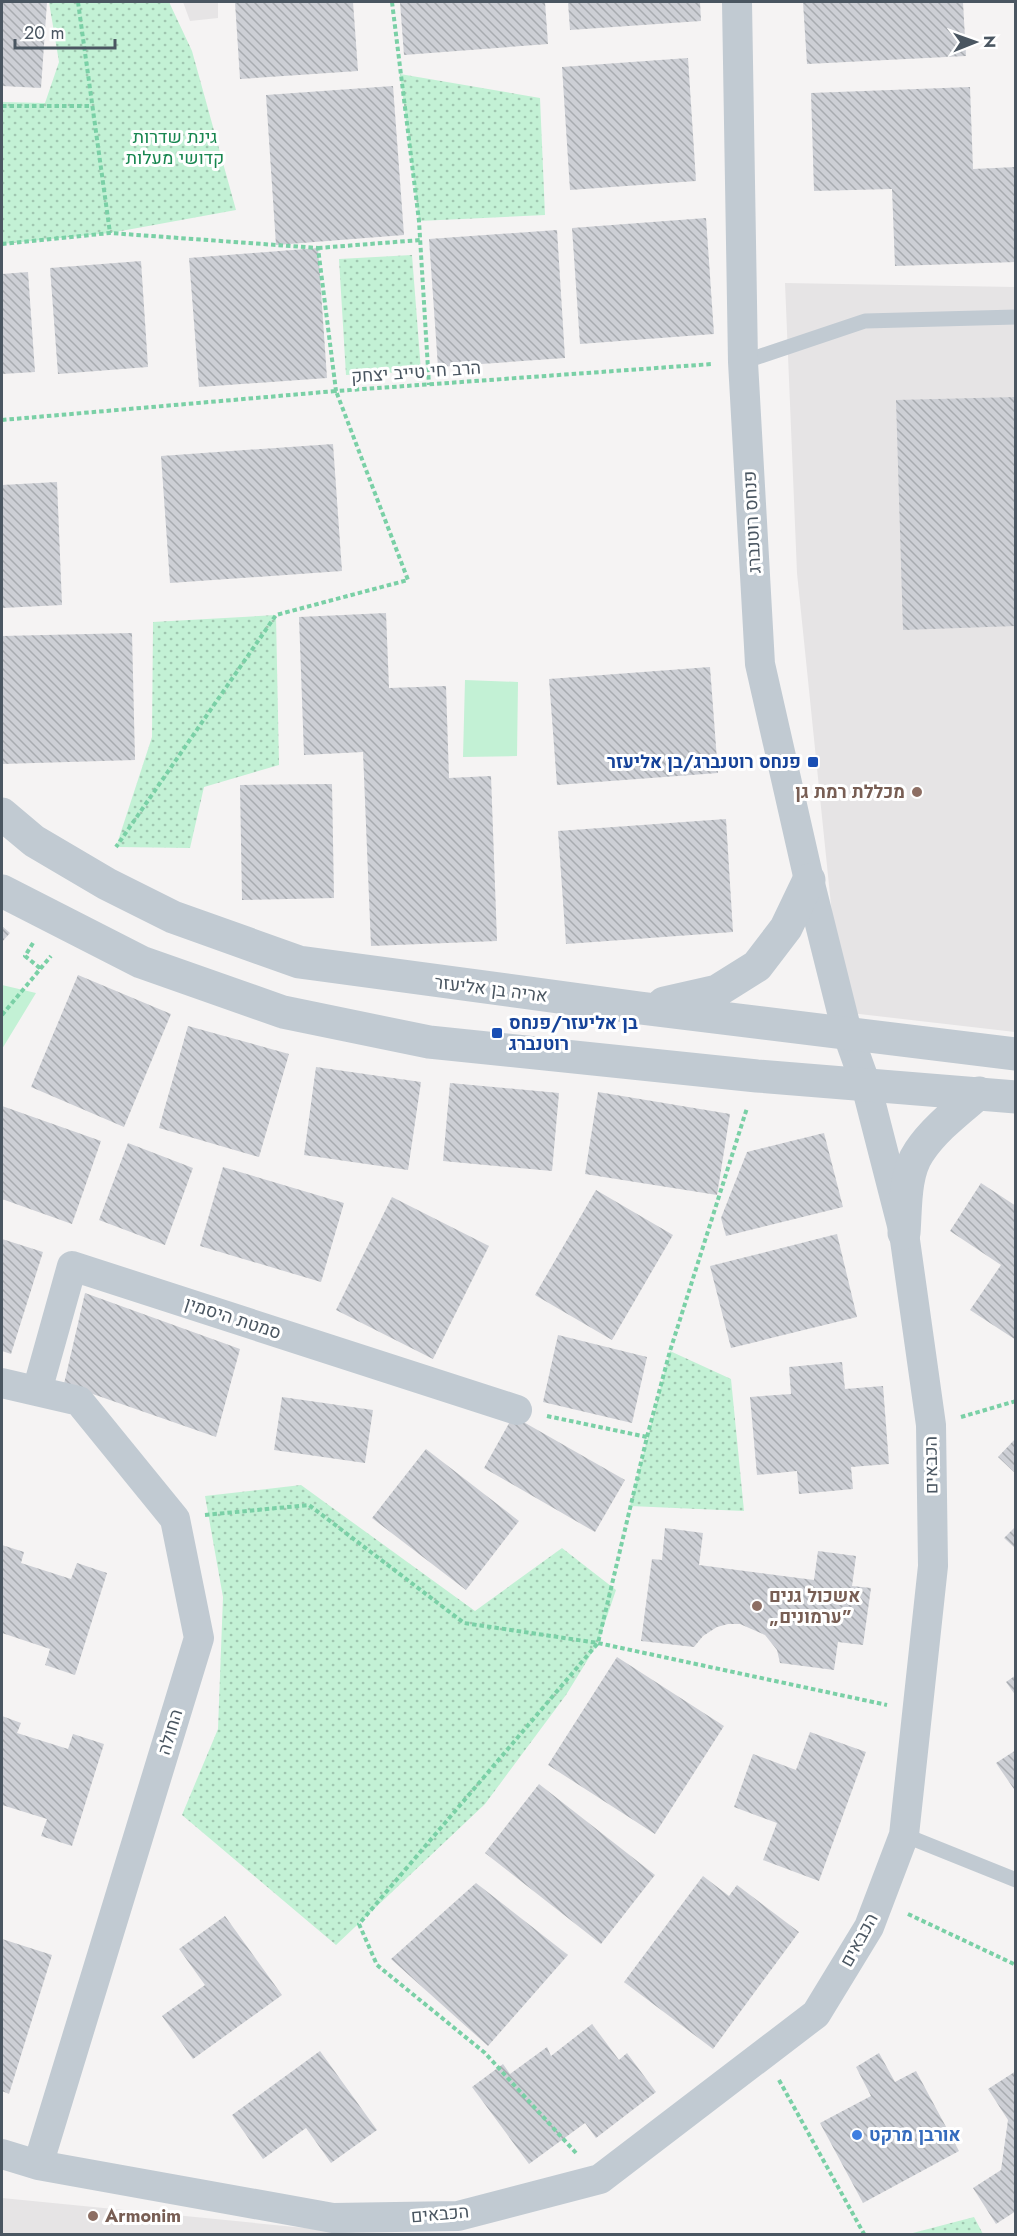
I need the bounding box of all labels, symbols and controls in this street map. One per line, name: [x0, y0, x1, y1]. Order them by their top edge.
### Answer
scale bar: [15, 12, 116, 50]
north arrow: [945, 12, 1005, 72]
text: 20 m: [24, 20, 64, 46]
text: N: [978, 35, 1001, 48]
park label: גינת שדרות קדושי מעלות: [126, 124, 224, 171]
street label: הרב חי טייב יצחק: [350, 354, 482, 390]
street label: פנחס רוטנברג: [736, 470, 768, 574]
place label: פנחס רוטנברג/בן אליעזר: [607, 749, 801, 775]
marker: פנחס רוטנברג/בן אליעזר: [806, 755, 820, 769]
place label: מכללת רמת גן: [795, 779, 905, 805]
marker: מכללת רמת גן: [910, 785, 924, 799]
street label: אריה בן אליעזר: [433, 969, 549, 1009]
place label: בן אליעזר/פנחס רוטנברג: [509, 1010, 638, 1057]
marker: בן אליעזר/פנחס רוטנברג: [490, 1026, 504, 1040]
street label: סמטת היסמין: [181, 1290, 285, 1346]
street label: הכבאים: [917, 1436, 945, 1494]
place label: אשכול גנים „ערמונים”: [769, 1583, 860, 1630]
marker: אשכול גנים „ערמונים”: [750, 1599, 764, 1613]
street label: החולה: [151, 1706, 189, 1758]
street label: הכבאים: [834, 1908, 884, 1972]
place label: אורבן מרקט: [869, 2122, 961, 2148]
marker: אורבן מרקט: [850, 2128, 864, 2142]
street label: הכבאים: [410, 2199, 470, 2229]
place label: Armonim: [104, 2203, 181, 2229]
marker: Armonim: [86, 2209, 100, 2223]

